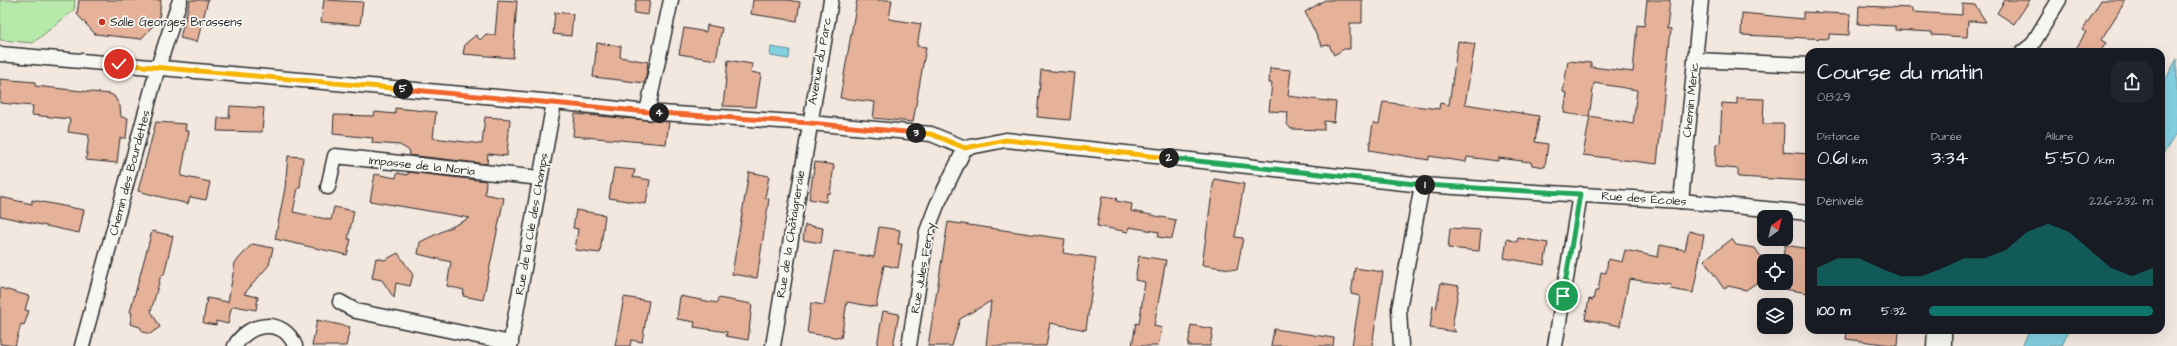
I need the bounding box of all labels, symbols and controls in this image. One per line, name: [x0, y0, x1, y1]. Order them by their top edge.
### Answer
place label: Salle Georges Brassens: [110, 14, 242, 32]
street label: Avenue du Parc: [804, 15, 836, 106]
marker: Salle Georges Brassens: [97, 17, 107, 27]
pin: [102, 47, 136, 81]
icon: check: [108, 53, 130, 75]
text: Course du matin: [1817, 57, 1983, 88]
street label: Chemin Méric: [1679, 61, 1703, 138]
button: share: [2111, 61, 2153, 103]
pin: 5: [393, 79, 413, 99]
text: 5: [399, 81, 407, 96]
text: 08:29: [1817, 88, 1851, 106]
pin: 4: [649, 103, 669, 123]
text: 4: [655, 105, 663, 120]
street label: Chemin des Bourdettes: [105, 108, 155, 238]
pin: 3: [906, 123, 926, 143]
text: 3: [913, 125, 919, 140]
text: Distance: [1817, 129, 1860, 144]
text: Durée: [1931, 129, 1962, 144]
text: Allure: [2045, 129, 2073, 144]
text: 0.61: [1817, 144, 1848, 172]
text: 3:34: [1931, 144, 1968, 172]
text: 5:50: [2045, 144, 2089, 172]
pin: 2: [1159, 148, 1179, 168]
text: 2: [1166, 150, 1172, 165]
street label: Impasse de la Noria: [368, 152, 476, 180]
street label: Rue de la Clé des Champs: [511, 152, 553, 296]
text: km: [1848, 153, 1867, 168]
text: /km: [2089, 153, 2114, 168]
street label: Rue de la Châtaigneraie: [772, 168, 811, 299]
pin: 1: [1415, 175, 1435, 195]
text: 1: [1424, 177, 1426, 192]
street label: Rue des Écoles: [1601, 188, 1687, 210]
text: Dénivelé: [1817, 192, 1864, 210]
text: 226–232 m: [2089, 192, 2153, 210]
north arrow: [1757, 210, 1793, 246]
map controls: [1757, 210, 1793, 334]
street label: Rue Jules Ferry: [907, 221, 940, 315]
button: locate: [1757, 254, 1793, 290]
pin: [1546, 279, 1580, 313]
icon: arrive: [1552, 285, 1574, 307]
button: layers: [1757, 298, 1793, 334]
text: 100 m: [1817, 302, 1850, 320]
text: 5:32: [1881, 302, 1906, 320]

